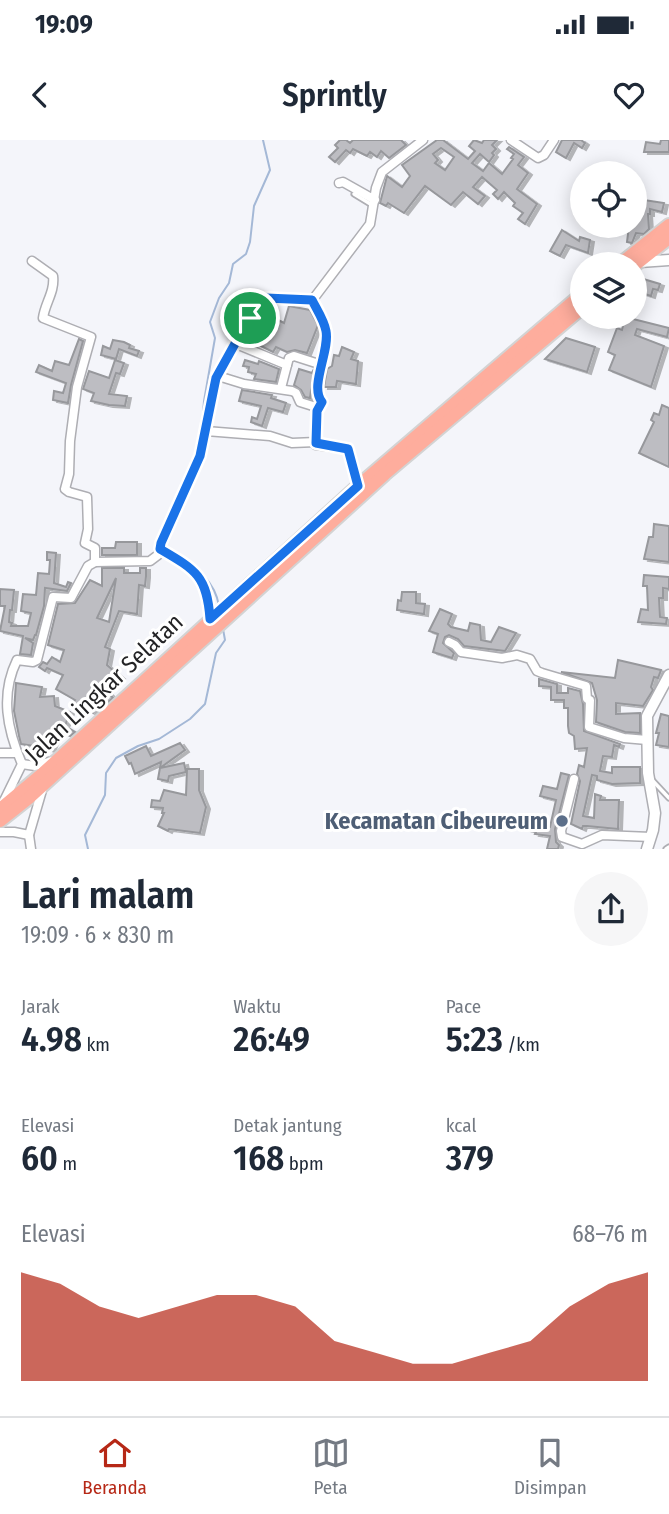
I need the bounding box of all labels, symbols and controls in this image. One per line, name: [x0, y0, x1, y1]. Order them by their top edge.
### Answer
text: 19:09: [35, 9, 93, 40]
icon: back: [21, 76, 59, 114]
text: Sprintly: [282, 76, 387, 114]
icon: heart: [610, 76, 648, 114]
map controls: [570, 161, 647, 329]
button: locate: [570, 161, 647, 238]
button: layers: [570, 252, 647, 329]
pin: [220, 288, 280, 348]
icon: arrive: [231, 299, 269, 337]
street label: Jalan Lingkar Selatan: [19, 608, 189, 768]
place label: Kecamatan Cibeureum: [325, 807, 548, 835]
marker: Kecamatan Cibeureum: [554, 813, 570, 829]
text: Lari malam: [21, 872, 194, 918]
button: share: [574, 872, 648, 946]
text: 19:09 · 6 × 830 m: [21, 921, 174, 949]
text: Jarak: [21, 995, 60, 1018]
text: Waktu: [233, 995, 281, 1018]
text: Pace: [446, 995, 481, 1018]
text: 4.98: [21, 1018, 82, 1060]
text: 26:49: [233, 1018, 310, 1060]
text: 5:23: [446, 1018, 503, 1060]
text: km: [82, 1033, 110, 1056]
text: /km: [503, 1033, 540, 1056]
text: Elevasi: [21, 1114, 74, 1137]
text: Detak jantung: [233, 1114, 342, 1137]
text: kcal: [446, 1114, 476, 1137]
text: 60: [21, 1137, 58, 1179]
text: 168: [233, 1137, 284, 1179]
text: 379: [446, 1137, 494, 1179]
text: m: [58, 1152, 77, 1175]
text: bpm: [284, 1152, 324, 1175]
text: Elevasi: [21, 1220, 86, 1248]
text: 68–76 m: [572, 1220, 648, 1248]
tab: Beranda: [82, 1434, 147, 1499]
tab: Peta: [312, 1434, 350, 1499]
tab: Disimpan: [514, 1434, 587, 1499]

